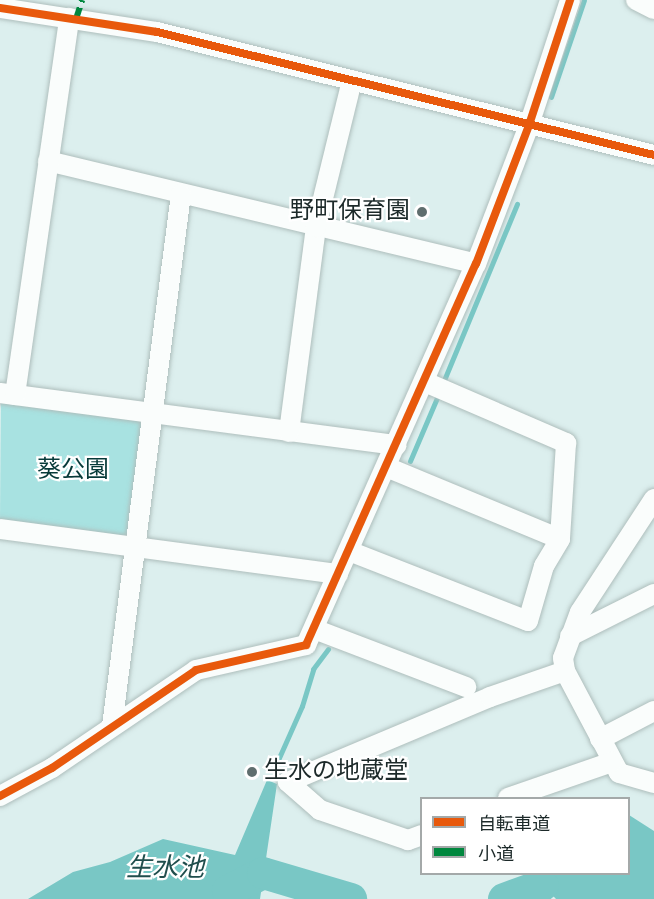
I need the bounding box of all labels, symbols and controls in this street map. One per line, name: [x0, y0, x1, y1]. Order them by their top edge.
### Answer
place label: 野町保育園: [290, 198, 410, 226]
marker: 野町保育園: [415, 205, 429, 219]
park label: 葵公園: [37, 457, 109, 485]
place label: 生水の地蔵堂: [264, 758, 408, 786]
marker: 生水の地蔵堂: [245, 765, 259, 779]
legend: [420, 797, 630, 875]
text: 自転車道: [478, 816, 550, 834]
text: 小道: [478, 846, 514, 864]
water label: 生水池: [126, 853, 204, 885]

